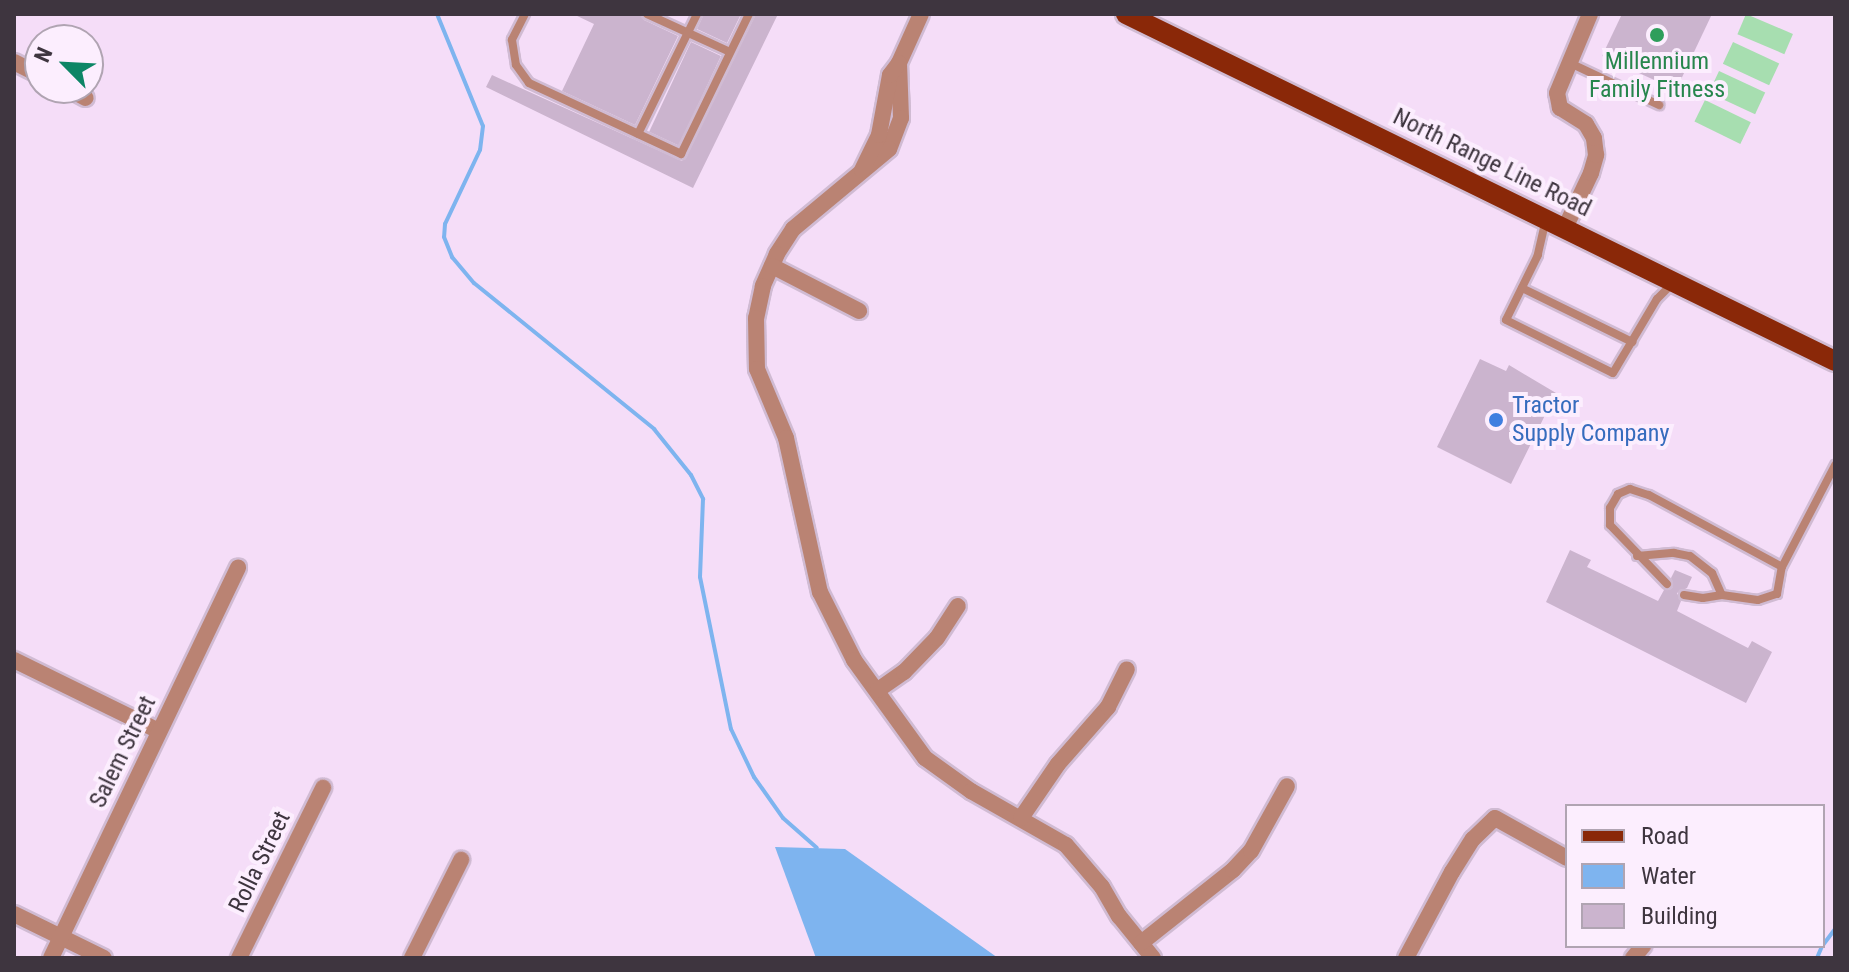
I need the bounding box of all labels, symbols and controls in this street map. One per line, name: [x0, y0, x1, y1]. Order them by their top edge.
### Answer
north arrow: [24, 24, 104, 104]
marker: Millennium Family Fitness: [1648, 26, 1666, 44]
text: N: [29, 44, 58, 66]
place label: Millennium Family Fitness: [1589, 48, 1725, 104]
street label: North Range Line Road: [1388, 103, 1596, 223]
place label: Tractor Supply Company: [1512, 392, 1669, 448]
marker: Tractor Supply Company: [1487, 411, 1505, 429]
street label: Salem Street: [84, 692, 162, 812]
legend: [1565, 804, 1825, 948]
street label: Rolla Street: [223, 807, 297, 917]
text: Road: [1641, 822, 1689, 850]
text: Water: [1641, 862, 1696, 890]
text: Building: [1641, 902, 1718, 930]

